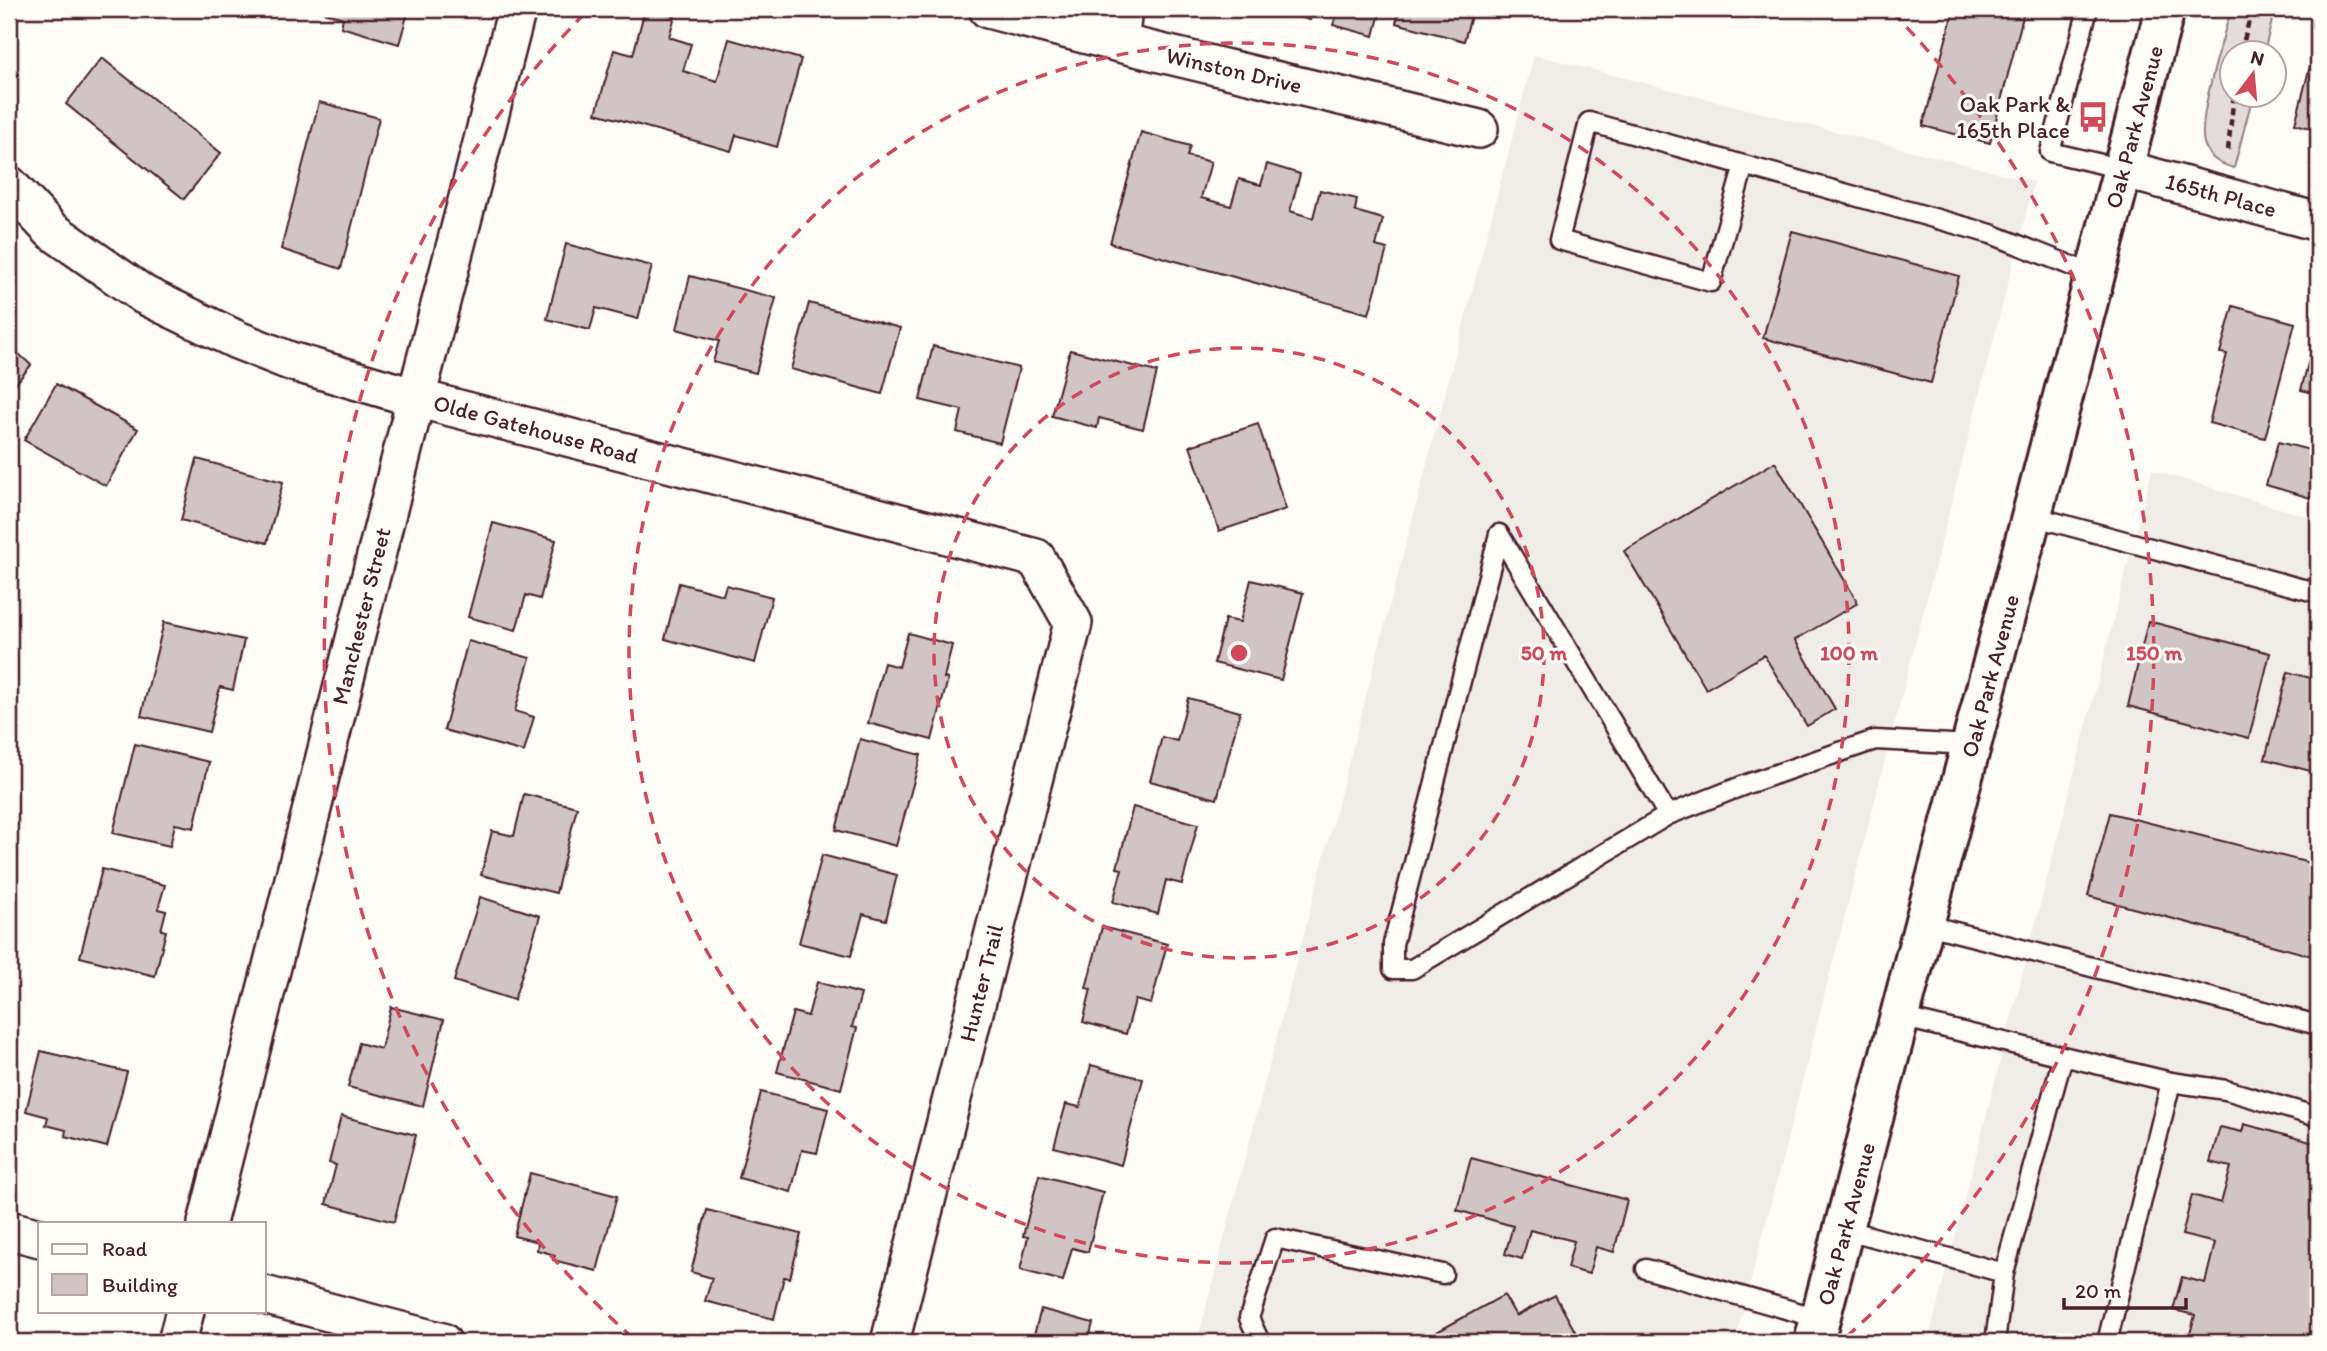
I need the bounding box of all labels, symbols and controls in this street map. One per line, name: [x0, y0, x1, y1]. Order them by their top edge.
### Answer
north arrow: [2218, 38, 2288, 108]
street label: Winston Drive: [1163, 41, 1305, 99]
street label: Oak Park Avenue: [2099, 42, 2169, 212]
text: N: [2248, 45, 2267, 71]
place label: Oak Park & 165th Place: [1956, 90, 2070, 144]
bus stop icon: Oak Park & 165th Place: [2076, 100, 2110, 134]
street label: 165th Place: [2162, 167, 2280, 223]
street label: Olde Gatehouse Road: [430, 388, 642, 470]
street label: Manchester Street: [325, 524, 397, 708]
street label: Oak Park Avenue: [1955, 591, 2025, 761]
text: 50 m: [1521, 640, 1568, 665]
text: 100 m: [1820, 640, 1878, 665]
text: 150 m: [2126, 640, 2182, 665]
centre of rings: [1227, 641, 1251, 665]
street label: Hunter Trail: [953, 921, 1009, 1045]
street label: Oak Park Avenue: [1811, 1139, 1881, 1309]
legend: [38, 1222, 266, 1312]
text: Road: [102, 1236, 148, 1261]
scale bar: [2064, 1267, 2187, 1311]
text: Building: [102, 1272, 178, 1297]
text: 20 m: [2075, 1278, 2122, 1303]

